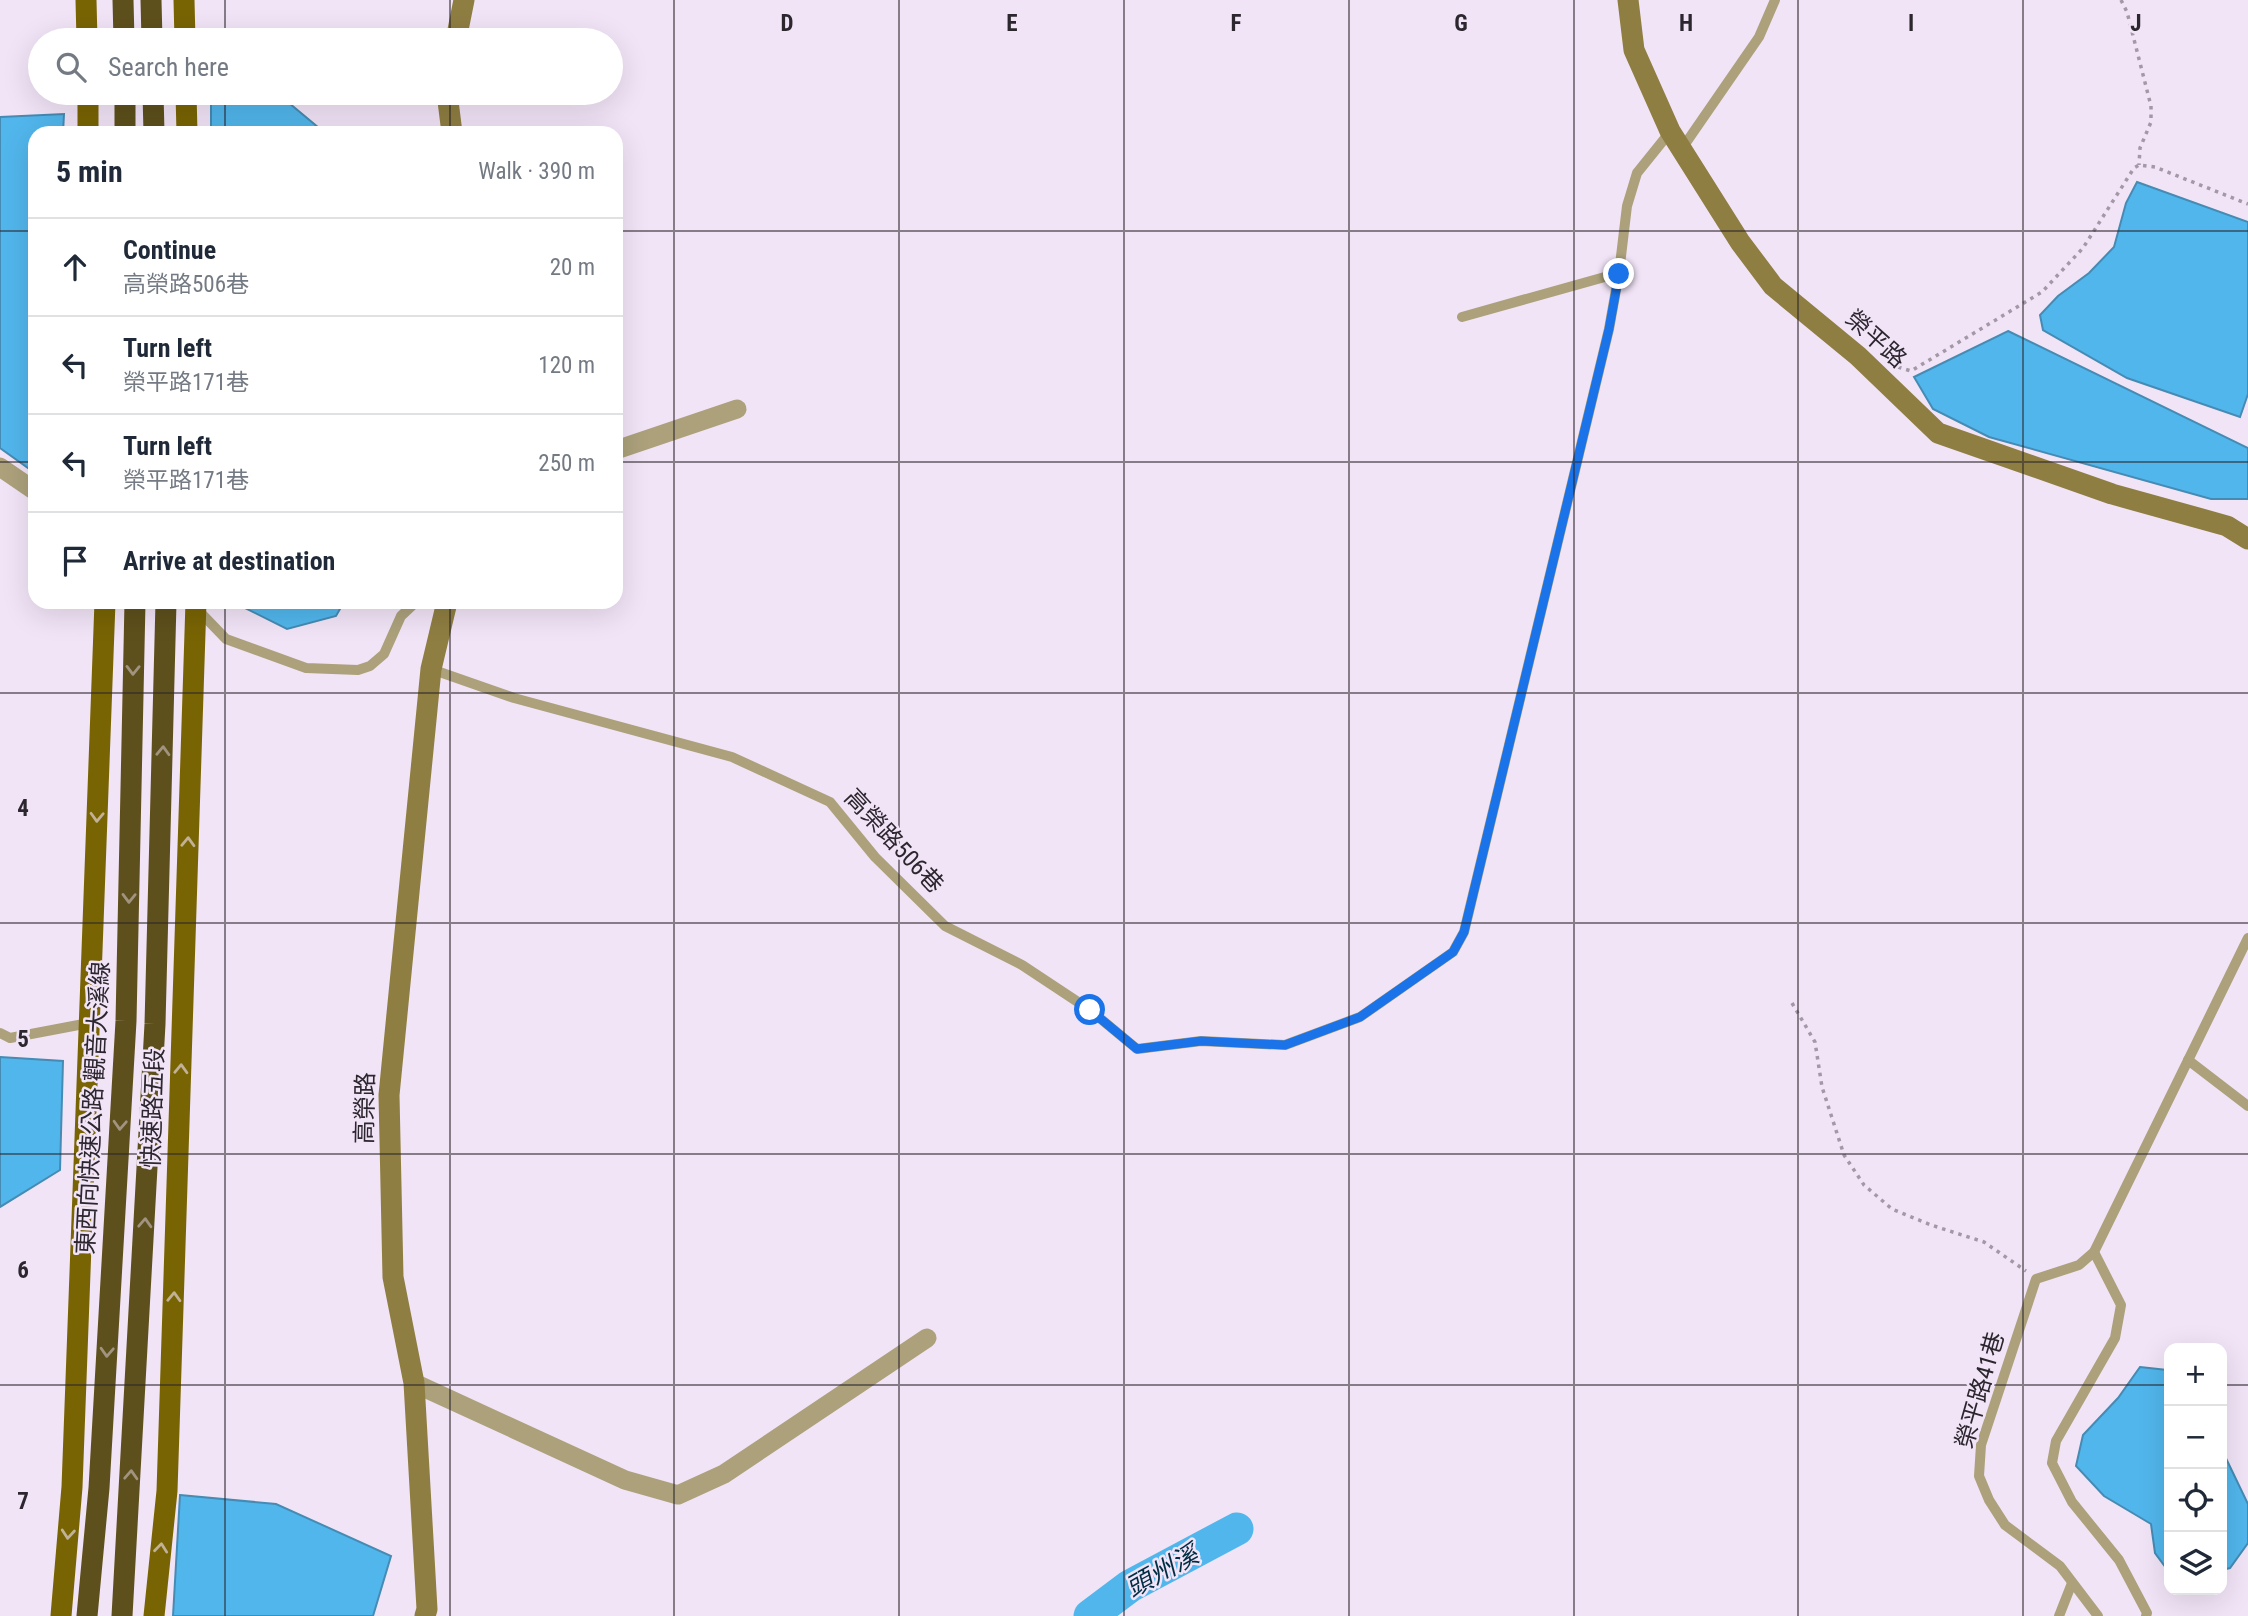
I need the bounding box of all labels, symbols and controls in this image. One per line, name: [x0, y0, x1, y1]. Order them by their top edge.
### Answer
text: D: [781, 10, 794, 37]
text: E: [1006, 10, 1018, 37]
text: F: [1231, 10, 1242, 37]
text: G: [1454, 10, 1468, 37]
text: H: [1679, 10, 1693, 37]
text: I: [1908, 10, 1914, 37]
text: J: [2130, 10, 2142, 37]
search box: [28, 28, 623, 105]
icon: search: [52, 48, 90, 86]
text: Search here: [108, 52, 229, 82]
text: 5 min: [56, 154, 123, 189]
text: Walk · 390 m: [478, 158, 595, 185]
text: Continue: [123, 235, 216, 265]
icon: ahead: [56, 248, 94, 286]
text: 20 m: [550, 254, 595, 281]
route end: [1603, 258, 1634, 289]
text: 高榮路506巷: [123, 271, 249, 298]
street label: 榮平路: [1840, 305, 1912, 373]
text: Turn left: [123, 333, 212, 363]
icon: left: [56, 346, 94, 384]
text: 120 m: [538, 352, 595, 379]
text: 榮平路171巷: [123, 369, 249, 396]
text: Turn left: [123, 431, 212, 461]
icon: left: [56, 444, 94, 482]
text: 250 m: [538, 450, 595, 477]
text: 榮平路171巷: [123, 467, 249, 494]
icon: arrive: [56, 542, 94, 580]
text: Arrive at destination: [123, 546, 335, 576]
one-way arrow: [126, 665, 141, 676]
one-way arrow: [155, 745, 170, 756]
street label: 高榮路506巷: [839, 783, 949, 899]
text: 4: [17, 795, 29, 822]
one-way arrow: [89, 812, 104, 823]
one-way arrow: [181, 836, 196, 847]
one-way arrow: [121, 892, 136, 903]
street label: 東西向快速公路 觀音大溪線: [71, 961, 115, 1255]
route start: [1074, 994, 1105, 1025]
text: 5: [17, 1026, 29, 1053]
street label: 快速路五段: [137, 1048, 169, 1168]
one-way arrow: [173, 1063, 189, 1074]
street label: 高榮路: [350, 1072, 380, 1144]
one-way arrow: [113, 1120, 128, 1131]
one-way arrow: [137, 1217, 152, 1228]
text: 6: [17, 1257, 29, 1284]
one-way arrow: [166, 1291, 181, 1302]
street label: 榮平路41巷: [1950, 1329, 2010, 1451]
map controls: [2164, 1343, 2227, 1595]
button: +: [2164, 1343, 2227, 1406]
one-way arrow: [100, 1347, 115, 1358]
button: −: [2164, 1406, 2227, 1469]
one-way arrow: [123, 1469, 138, 1480]
button: locate: [2164, 1469, 2227, 1532]
text: 7: [17, 1488, 29, 1515]
one-way arrow: [61, 1529, 76, 1540]
button: layers: [2164, 1532, 2227, 1595]
water label: 頭州溪: [1121, 1537, 1207, 1603]
one-way arrow: [153, 1542, 168, 1553]

